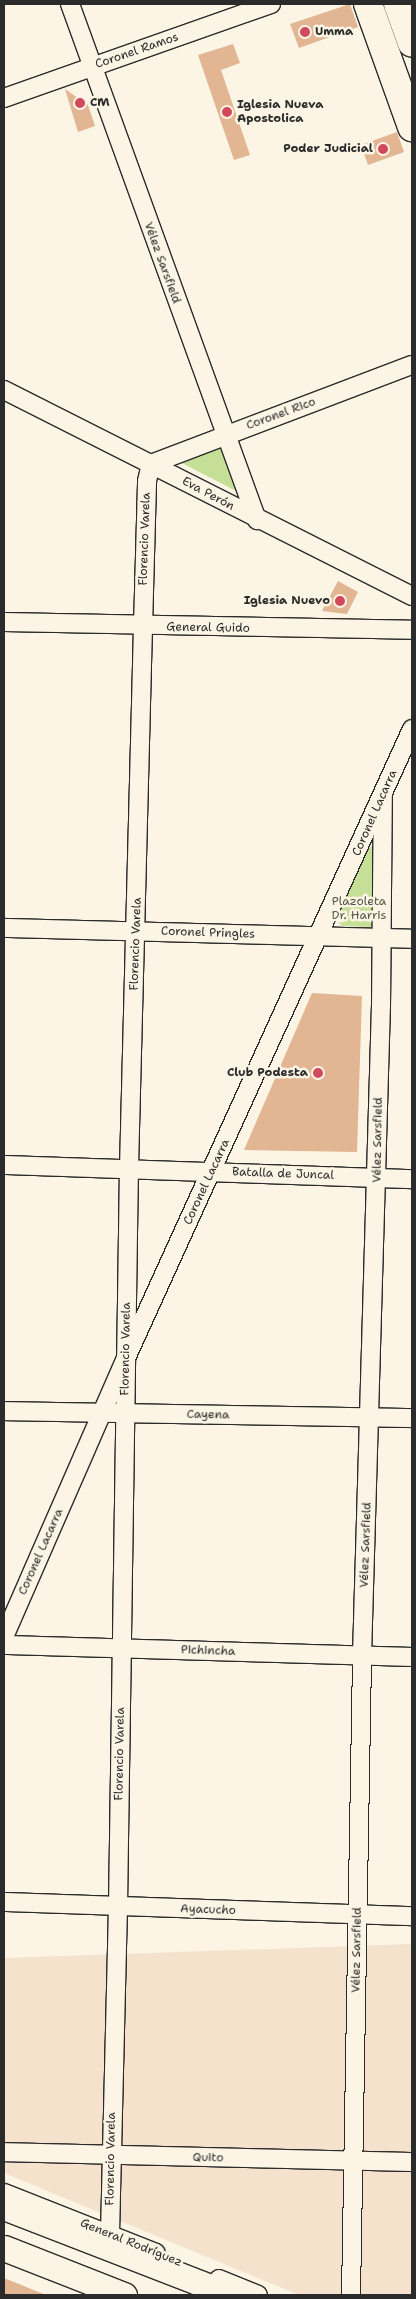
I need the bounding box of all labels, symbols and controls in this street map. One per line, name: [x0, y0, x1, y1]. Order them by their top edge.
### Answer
place label: Umma: [315, 25, 353, 39]
marker: Umma: [299, 26, 311, 38]
street label: Coronel Ramos: [93, 30, 181, 72]
place label: CM: [90, 96, 110, 110]
marker: CM: [74, 97, 86, 109]
place label: Iglesia Nueva Apostolica: [237, 98, 323, 126]
marker: Iglesia Nueva Apostolica: [221, 106, 233, 118]
place label: Poder Judicial: [283, 142, 373, 156]
marker: Poder Judicial: [377, 143, 389, 155]
street label: Vélez Sarsfield: [141, 220, 183, 306]
street label: Coronel Rico: [244, 395, 318, 433]
street label: Eva Perón: [179, 474, 237, 514]
street label: Florencio Varela: [136, 492, 154, 586]
place label: Iglesia Nuevo: [244, 594, 330, 608]
marker: Iglesia Nuevo: [334, 595, 346, 607]
street label: General Guido: [166, 620, 250, 636]
street label: Coronel Lacarra: [350, 768, 400, 858]
park label: Plazoleta Dr. Harris: [332, 895, 386, 923]
street label: Florencio Varela: [127, 897, 145, 991]
street label: Coronel Pringles: [161, 924, 255, 942]
place label: Club Podesta: [227, 1066, 308, 1080]
marker: Club Podesta: [312, 1067, 324, 1079]
street label: Vélez Sarsfield: [370, 1097, 386, 1183]
street label: Coronel Lacarra: [181, 1137, 233, 1227]
street label: Batalla de Juncal: [232, 1165, 334, 1183]
street label: Florencio Varela: [118, 1302, 134, 1396]
street label: Cayena: [187, 1407, 229, 1423]
street label: Vélez Sarsfield: [357, 1502, 375, 1588]
street label: Coronel Lacarra: [16, 1507, 66, 1597]
street label: Pichincha: [181, 1643, 235, 1659]
street label: Florencio Varela: [112, 1707, 128, 1801]
street label: Ayacucho: [180, 1902, 236, 1918]
street label: Vélez Sarsfield: [349, 1907, 365, 1993]
street label: Florencio Varela: [103, 2112, 119, 2206]
street label: Quito: [192, 2151, 224, 2165]
street label: General Rodríguez: [78, 2216, 184, 2270]

